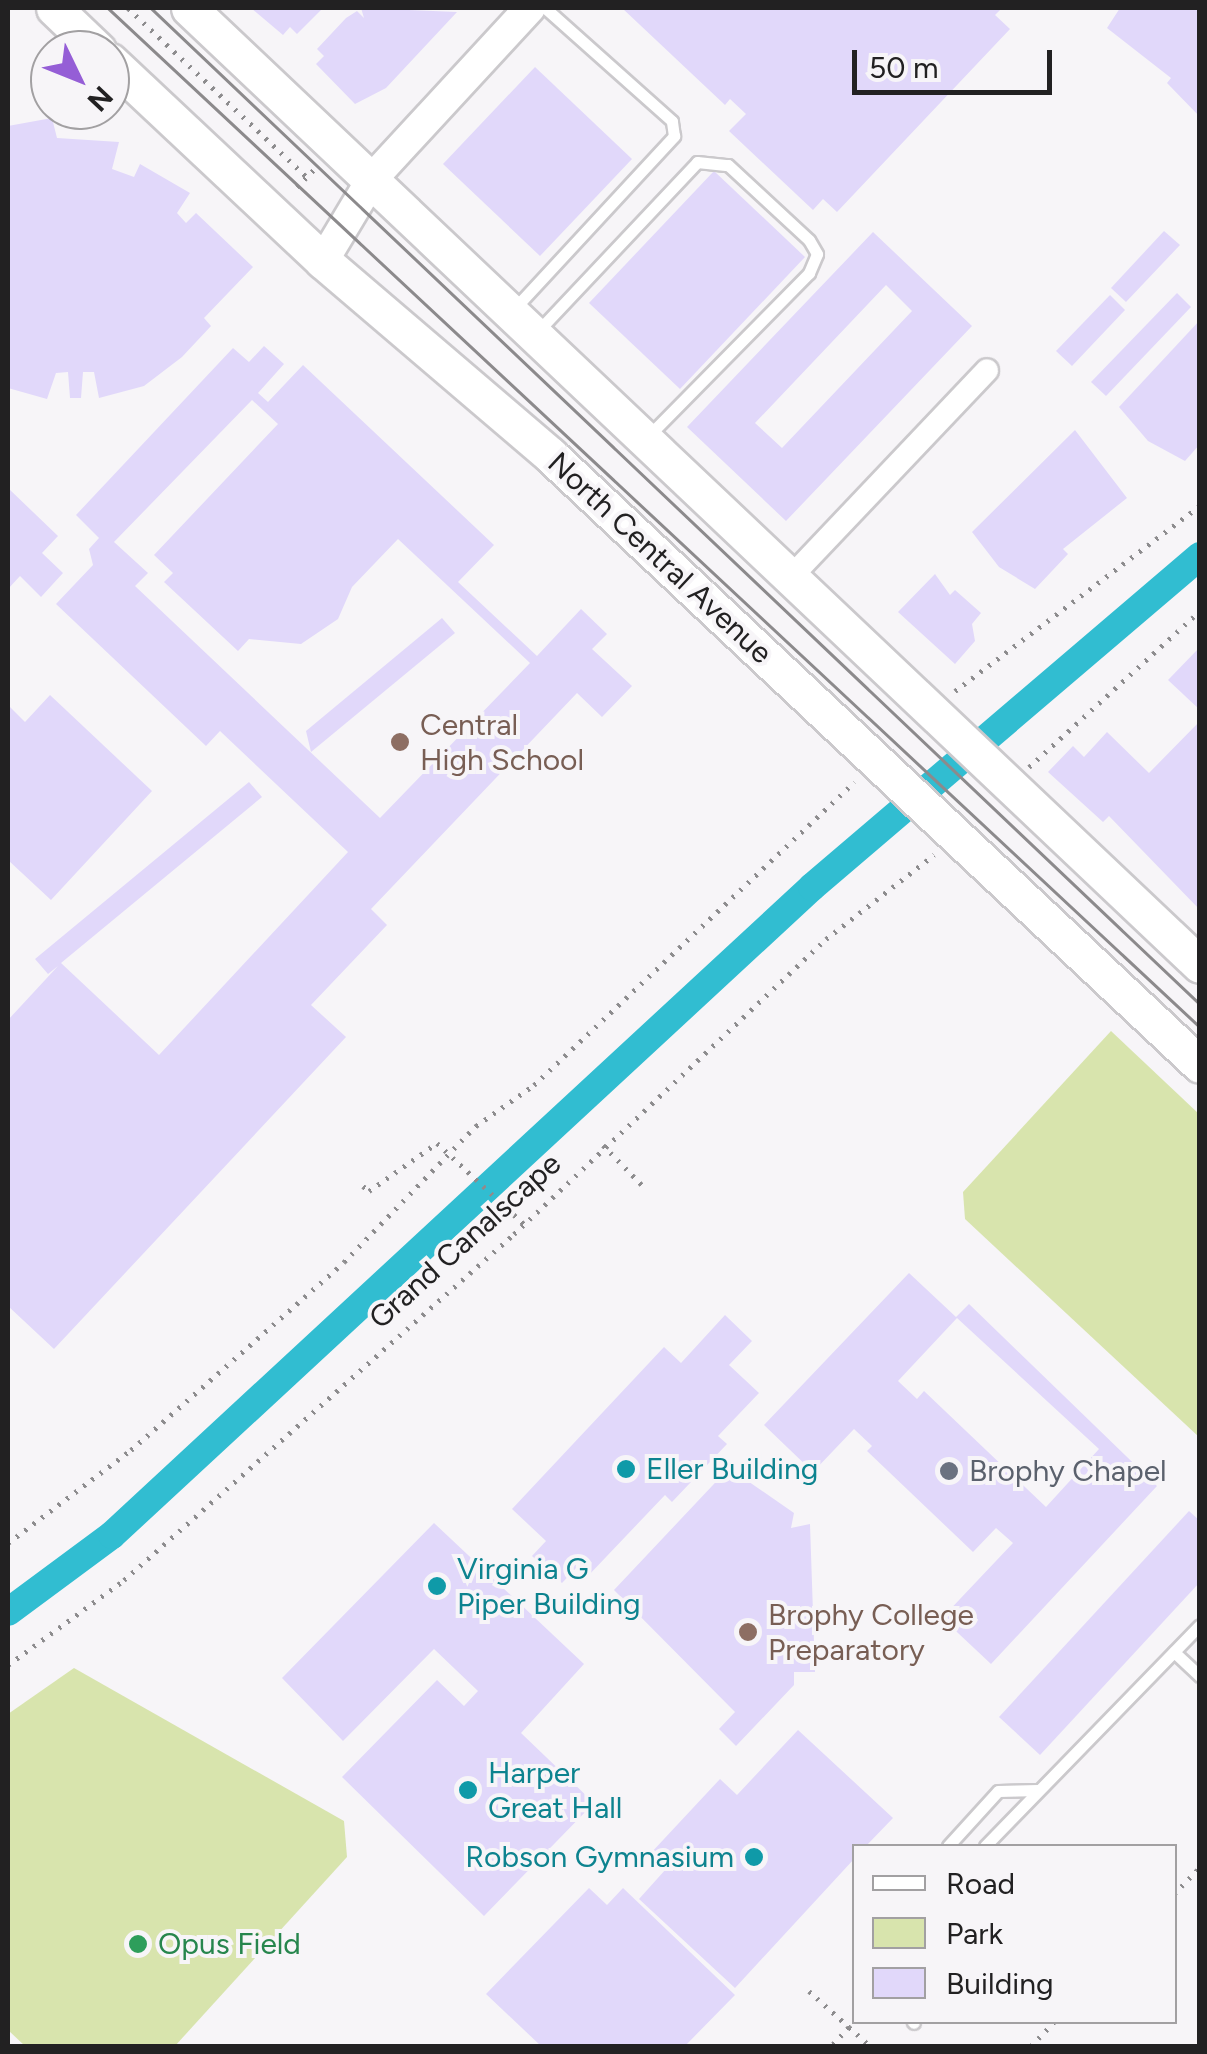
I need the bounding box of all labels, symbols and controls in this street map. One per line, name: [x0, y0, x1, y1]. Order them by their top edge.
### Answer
north arrow: [30, 30, 130, 130]
scale bar: [857, 30, 1057, 92]
text: 50 m: [869, 49, 938, 86]
text: N: [81, 80, 120, 119]
street label: North Central Avenue: [540, 445, 780, 671]
place label: Central High School: [420, 707, 584, 778]
marker: Central High School: [389, 731, 411, 753]
street label: Grand Canalscape: [362, 1146, 568, 1336]
place label: Eller Building: [646, 1451, 818, 1487]
place label: Brophy Chapel: [969, 1453, 1167, 1489]
marker: Eller Building: [615, 1458, 637, 1480]
marker: Brophy Chapel: [938, 1460, 960, 1482]
place label: Virginia G Piper Building: [457, 1551, 641, 1622]
marker: Virginia G Piper Building: [426, 1575, 448, 1597]
place label: Brophy College Preparatory: [768, 1597, 974, 1668]
marker: Brophy College Preparatory: [737, 1621, 759, 1643]
place label: Harper Great Hall: [488, 1755, 622, 1826]
marker: Harper Great Hall: [457, 1779, 479, 1801]
place label: Robson Gymnasium: [465, 1839, 734, 1875]
legend: [852, 1844, 1177, 2024]
marker: Robson Gymnasium: [743, 1846, 765, 1868]
text: Road: [946, 1865, 1015, 1902]
text: Park: [946, 1915, 1003, 1952]
place label: Opus Field: [158, 1926, 301, 1962]
marker: Opus Field: [127, 1933, 149, 1955]
text: Building: [946, 1965, 1054, 2002]

